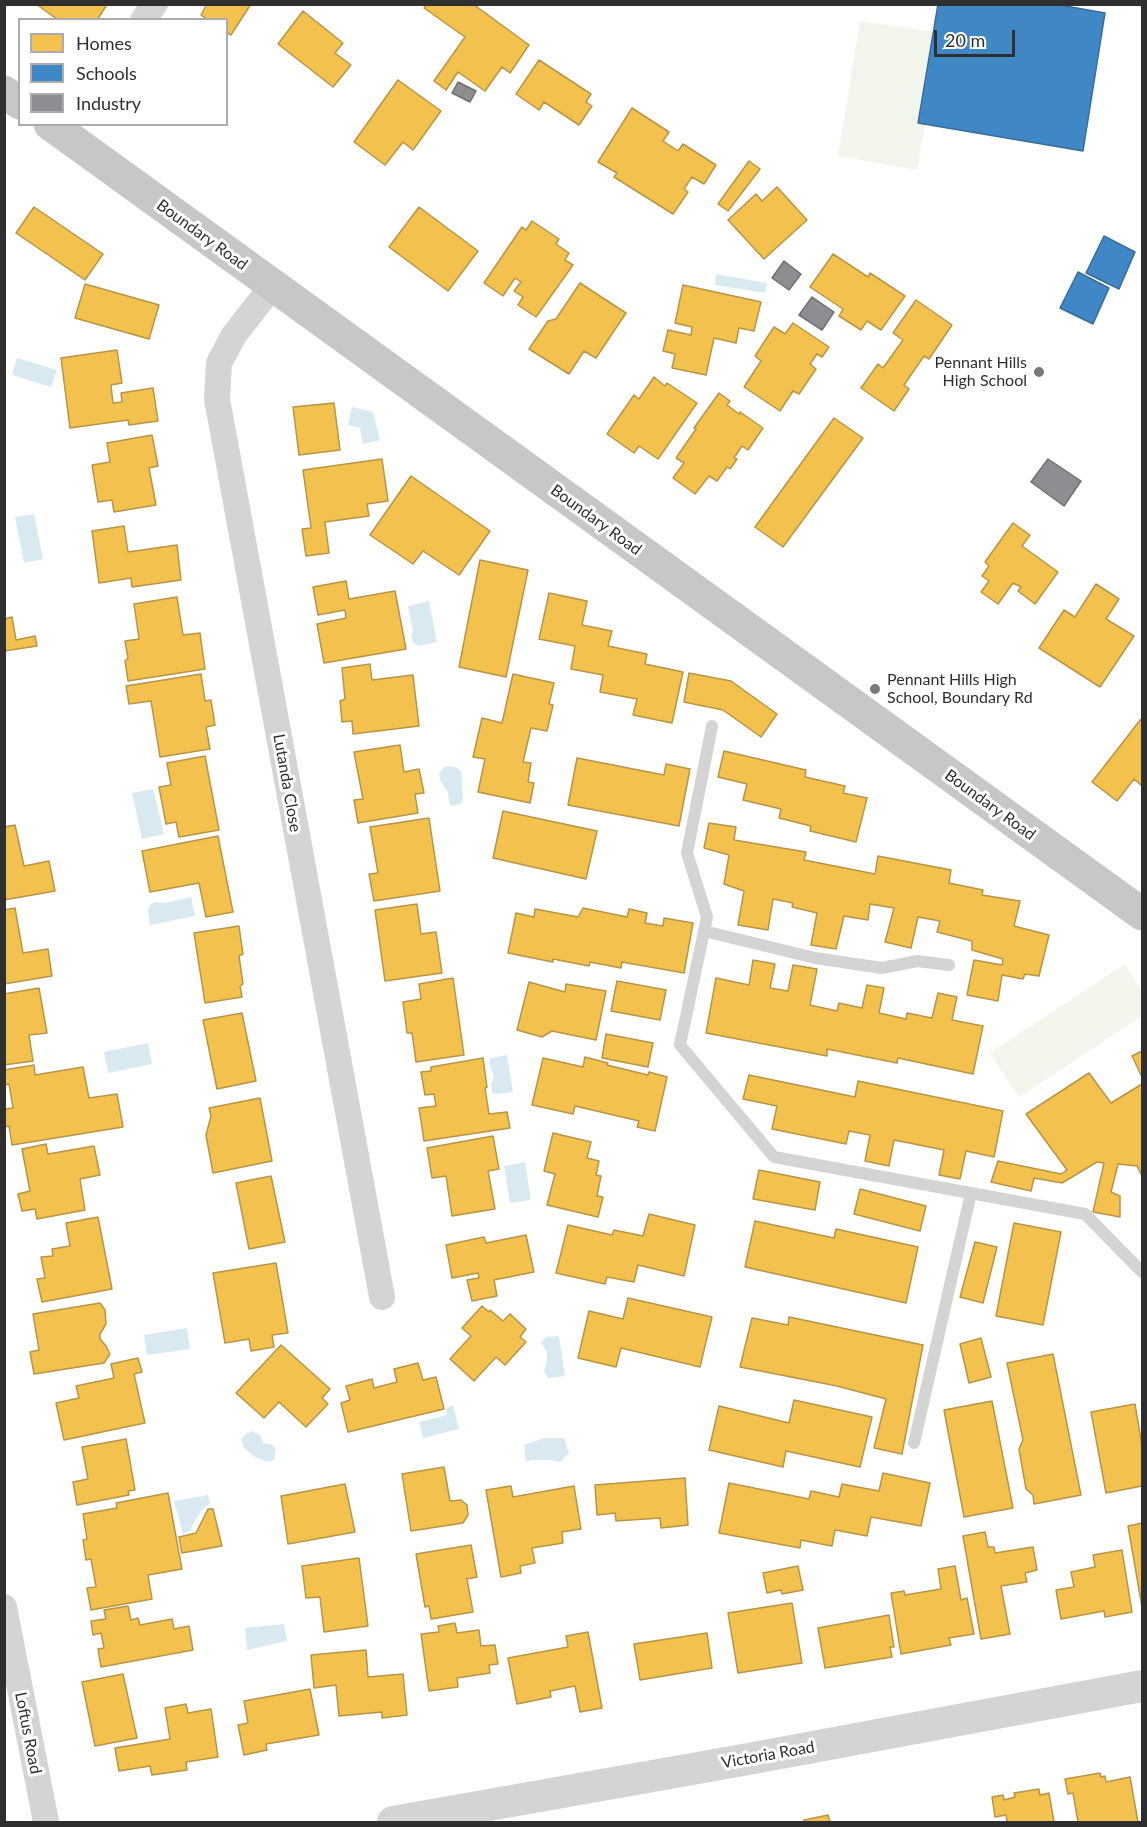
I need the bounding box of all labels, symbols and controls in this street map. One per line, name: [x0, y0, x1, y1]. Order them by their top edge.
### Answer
legend: [18, 18, 228, 126]
scale bar: [937, 18, 1018, 56]
text: 20 m: [945, 29, 985, 51]
text: Homes: [76, 32, 132, 54]
text: Schools: [76, 62, 137, 84]
text: Industry: [76, 92, 141, 114]
street label: Boundary Road: [153, 196, 251, 274]
place label: Pennant Hills High School: [934, 353, 1027, 391]
marker: Pennant Hills High School: [1032, 365, 1046, 379]
street label: Boundary Road: [547, 481, 645, 559]
place label: Pennant Hills High School, Boundary Rd: [887, 670, 1033, 708]
marker: Pennant Hills High School, Boundary Rd: [868, 682, 882, 696]
street label: Lutanda Close: [269, 732, 305, 834]
street label: Boundary Road: [941, 766, 1039, 844]
street label: Loftus Road: [11, 1690, 45, 1776]
street label: Victoria Road: [720, 1737, 816, 1773]

